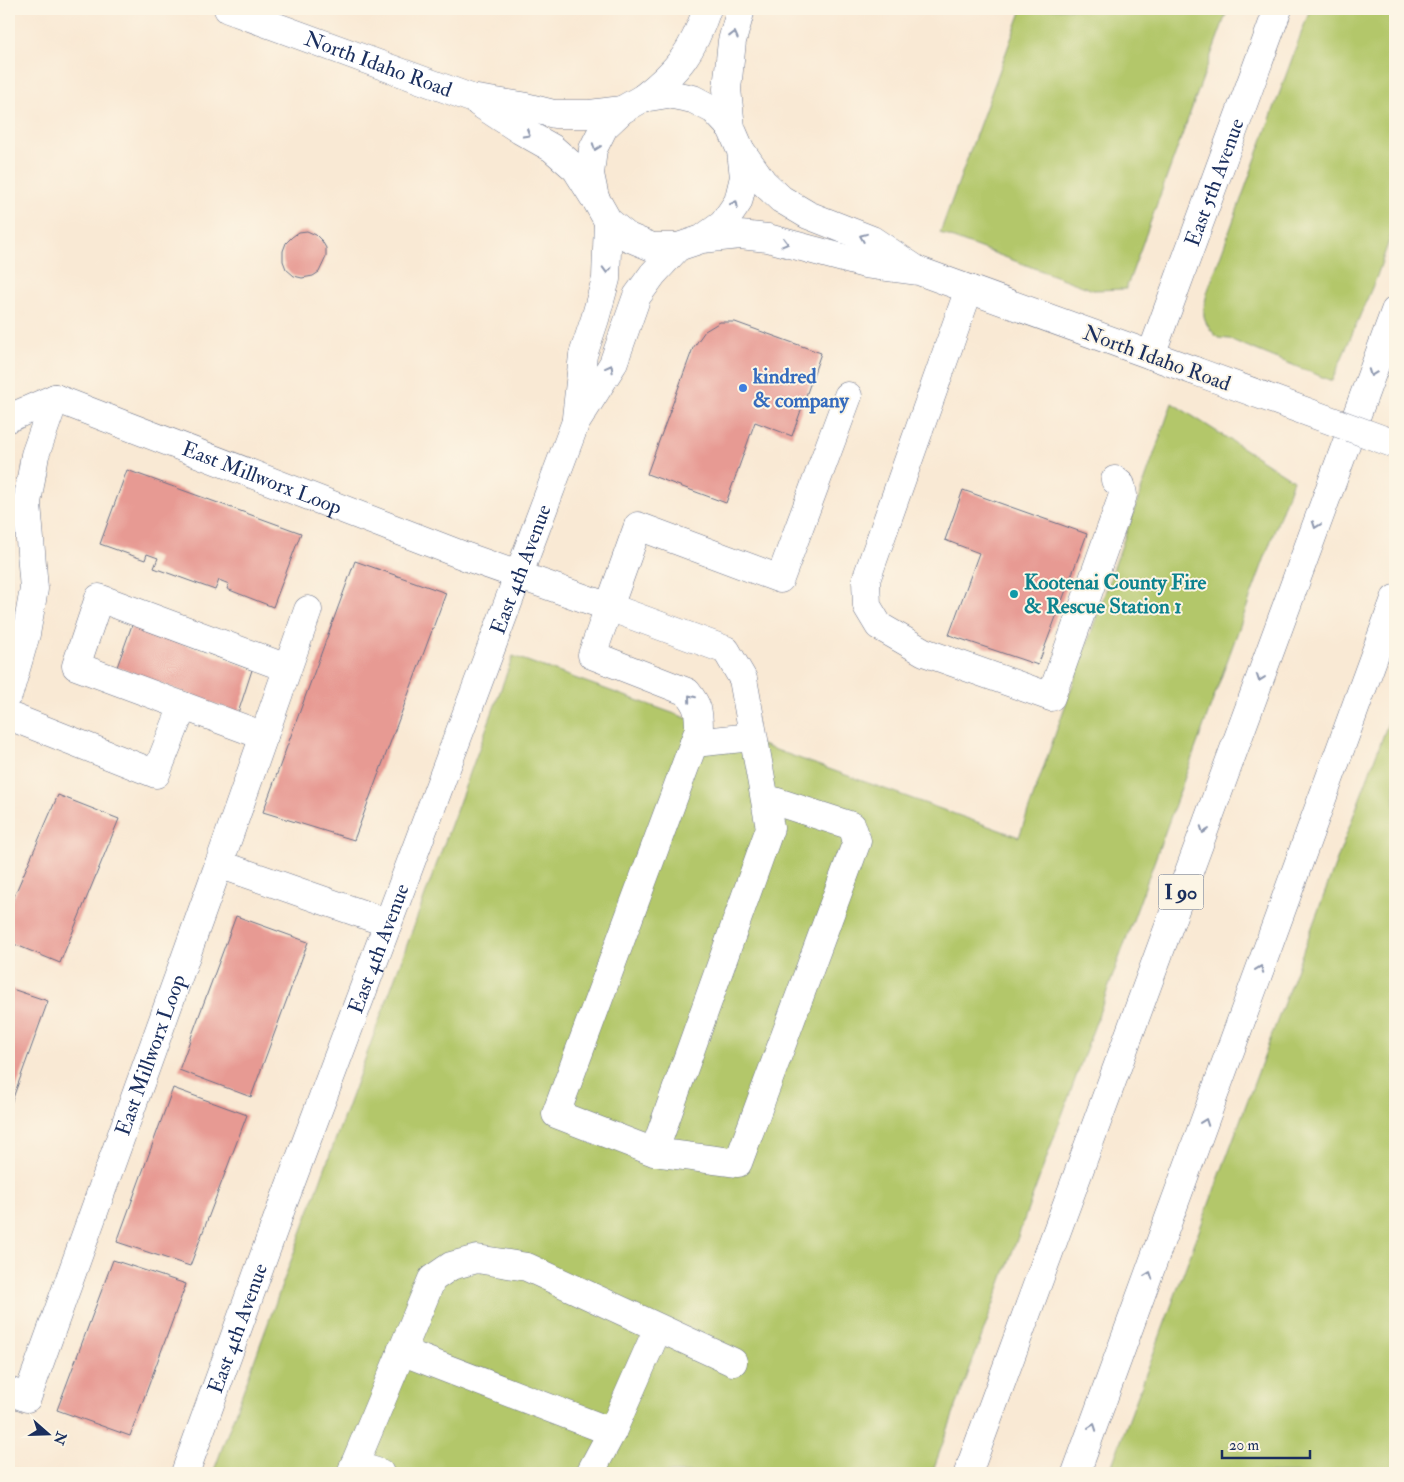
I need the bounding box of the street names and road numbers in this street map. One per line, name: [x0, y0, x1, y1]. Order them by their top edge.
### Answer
street label: North Idaho Road: [301, 25, 456, 104]
street label: East 5th Avenue: [1179, 114, 1251, 250]
street label: North Idaho Road: [1079, 319, 1235, 398]
street label: East Millworx Loop: [178, 435, 346, 521]
street label: East 4th Avenue: [484, 501, 558, 638]
road number: I 90: [1158, 874, 1204, 910]
street label: East 4th Avenue: [342, 880, 416, 1017]
street label: East Millworx Loop: [109, 971, 192, 1139]
street label: East 4th Avenue: [202, 1259, 274, 1397]

